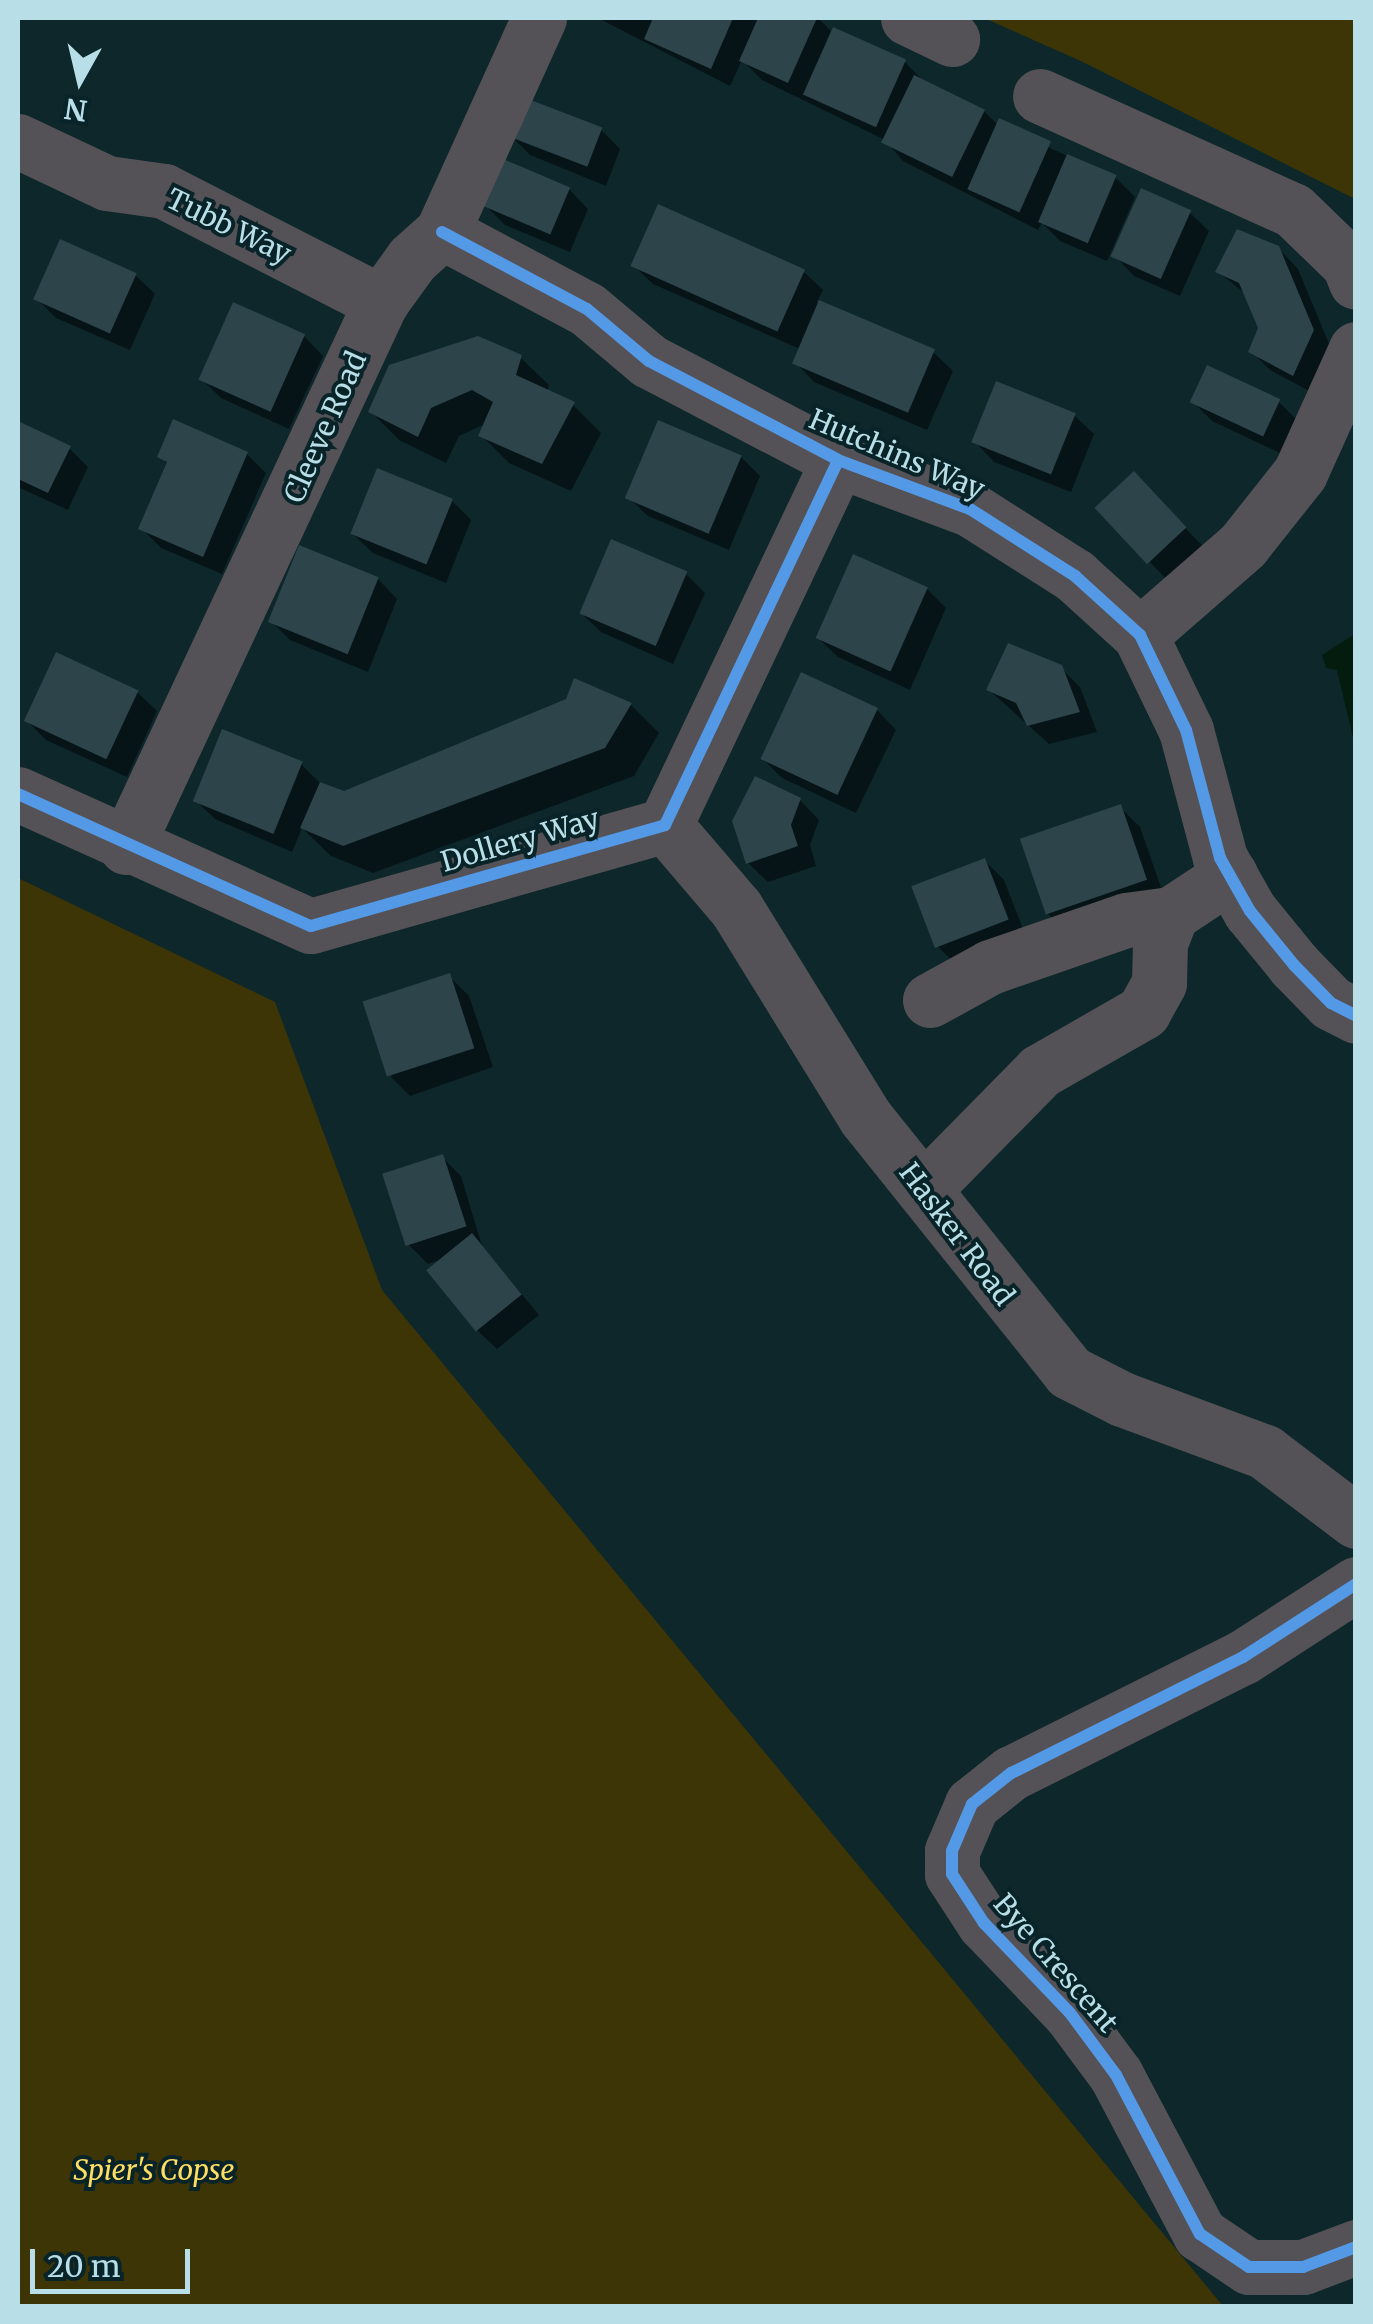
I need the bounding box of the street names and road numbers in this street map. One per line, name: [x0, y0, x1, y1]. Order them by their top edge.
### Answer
street label: Tubb Way: [161, 181, 297, 271]
street label: Cleeve Road: [277, 346, 373, 508]
street label: Hutchins Way: [804, 402, 990, 506]
street label: Dollery Way: [437, 801, 603, 879]
street label: Hasker Road: [893, 1156, 1021, 1312]
street label: Bye Crescent: [987, 1887, 1125, 2039]

